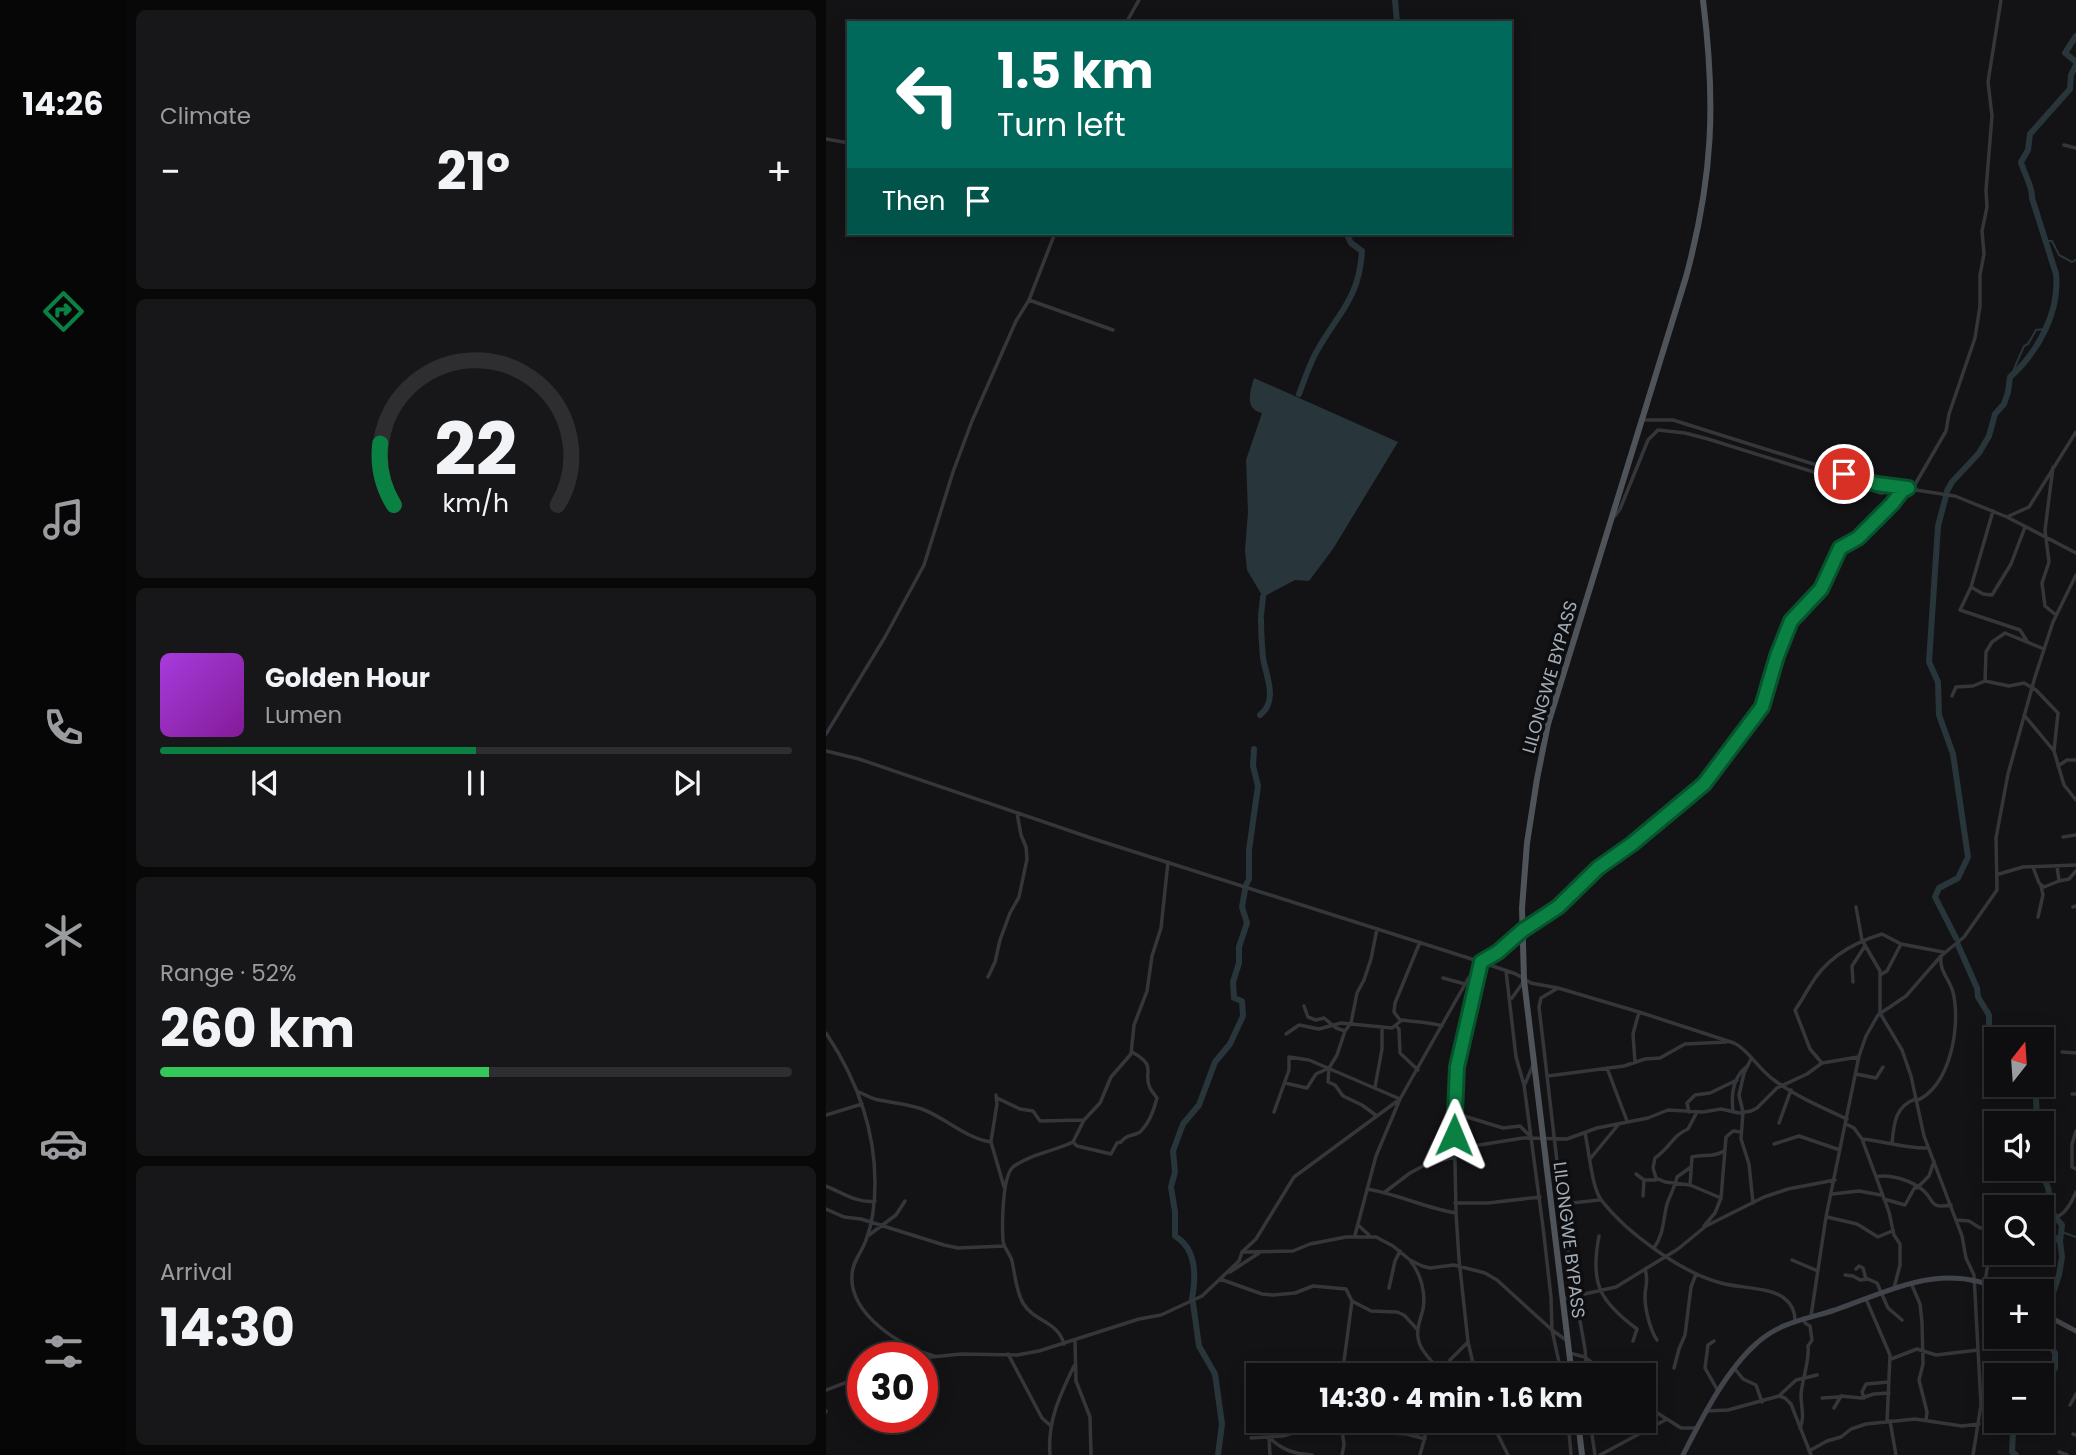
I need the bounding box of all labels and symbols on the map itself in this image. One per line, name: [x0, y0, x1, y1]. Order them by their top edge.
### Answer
pin: [1814, 444, 1874, 504]
street label: LILONGWE BYPASS: [1516, 598, 1583, 756]
north arrow: [1984, 1027, 2054, 1097]
position arrow: [1417, 1098, 1491, 1172]
street label: LILONGWE BYPASS: [1547, 1160, 1592, 1320]
speed limit sign: 30: [847, 1342, 938, 1433]

